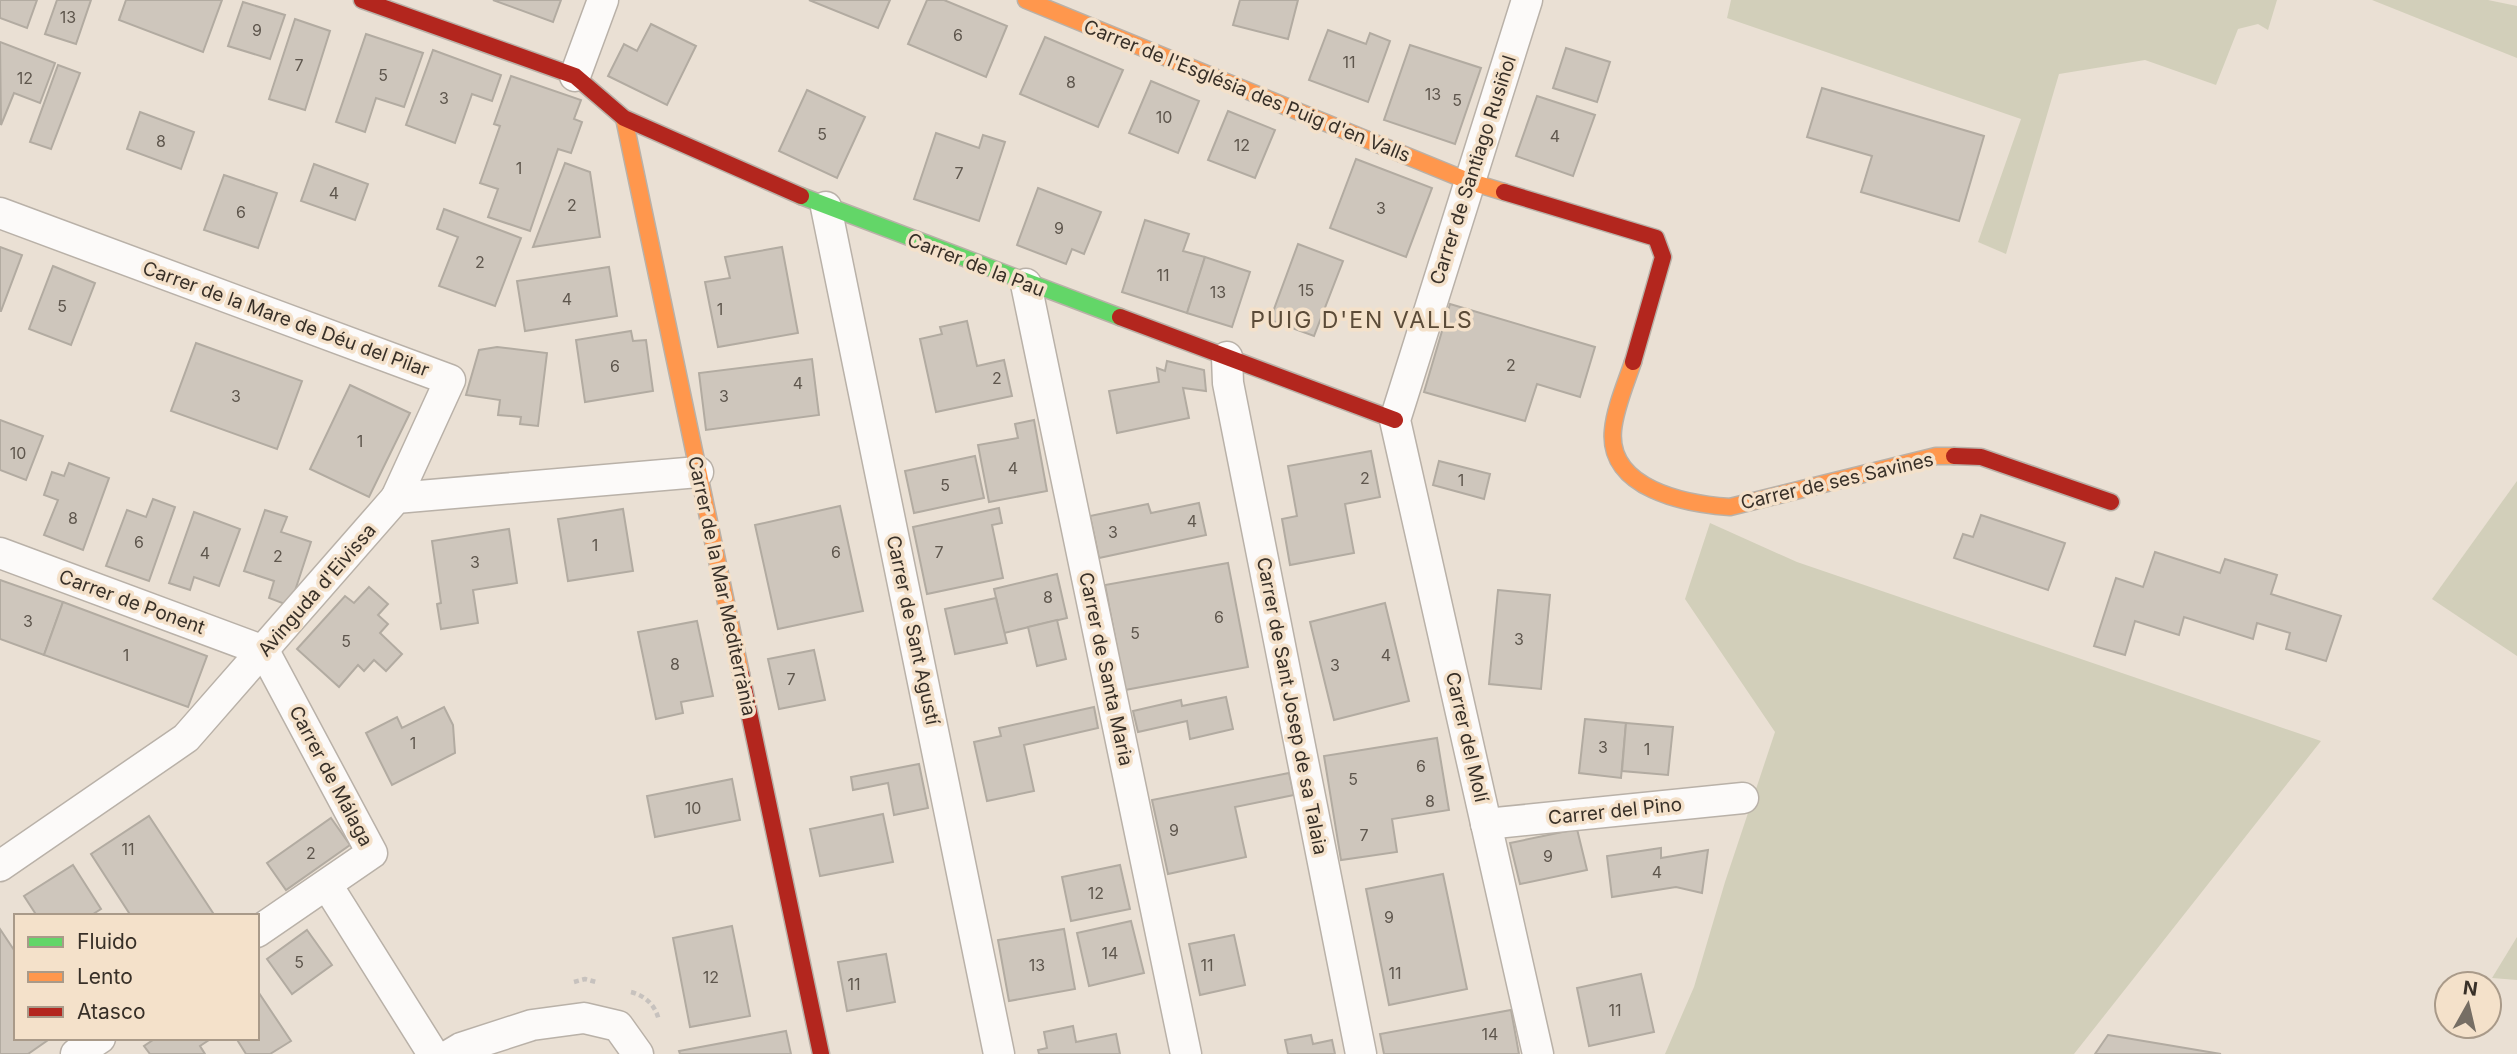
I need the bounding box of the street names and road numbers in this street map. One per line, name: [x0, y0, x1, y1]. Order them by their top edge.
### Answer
street label: Carrer de l'Església des Puig d'en Valls: [1080, 15, 1414, 167]
street label: Carrer de Santiago Rusiñol: [1425, 52, 1521, 288]
street label: Carrer de la Pau: [904, 228, 1048, 302]
street label: Carrer de la Mare de Déu del Pilar: [140, 256, 432, 382]
street label: Carrer de ses Savines: [1738, 448, 1936, 514]
street label: Carrer de la Mar Mediterrània: [683, 454, 761, 718]
street label: Avinguda d'Eivissa: [253, 519, 381, 661]
street label: Carrer de Sant Agustí: [882, 533, 944, 727]
street label: Carrer de Sant Josep de sa Talaia: [1252, 555, 1332, 857]
street label: Carrer de Ponent: [56, 565, 208, 639]
street label: Carrer de Santa Maria: [1074, 570, 1138, 768]
street label: Carrer del Molí: [1441, 670, 1493, 805]
street label: Carrer de Málaga: [284, 702, 378, 850]
street label: Carrer del Pino: [1547, 793, 1683, 829]

